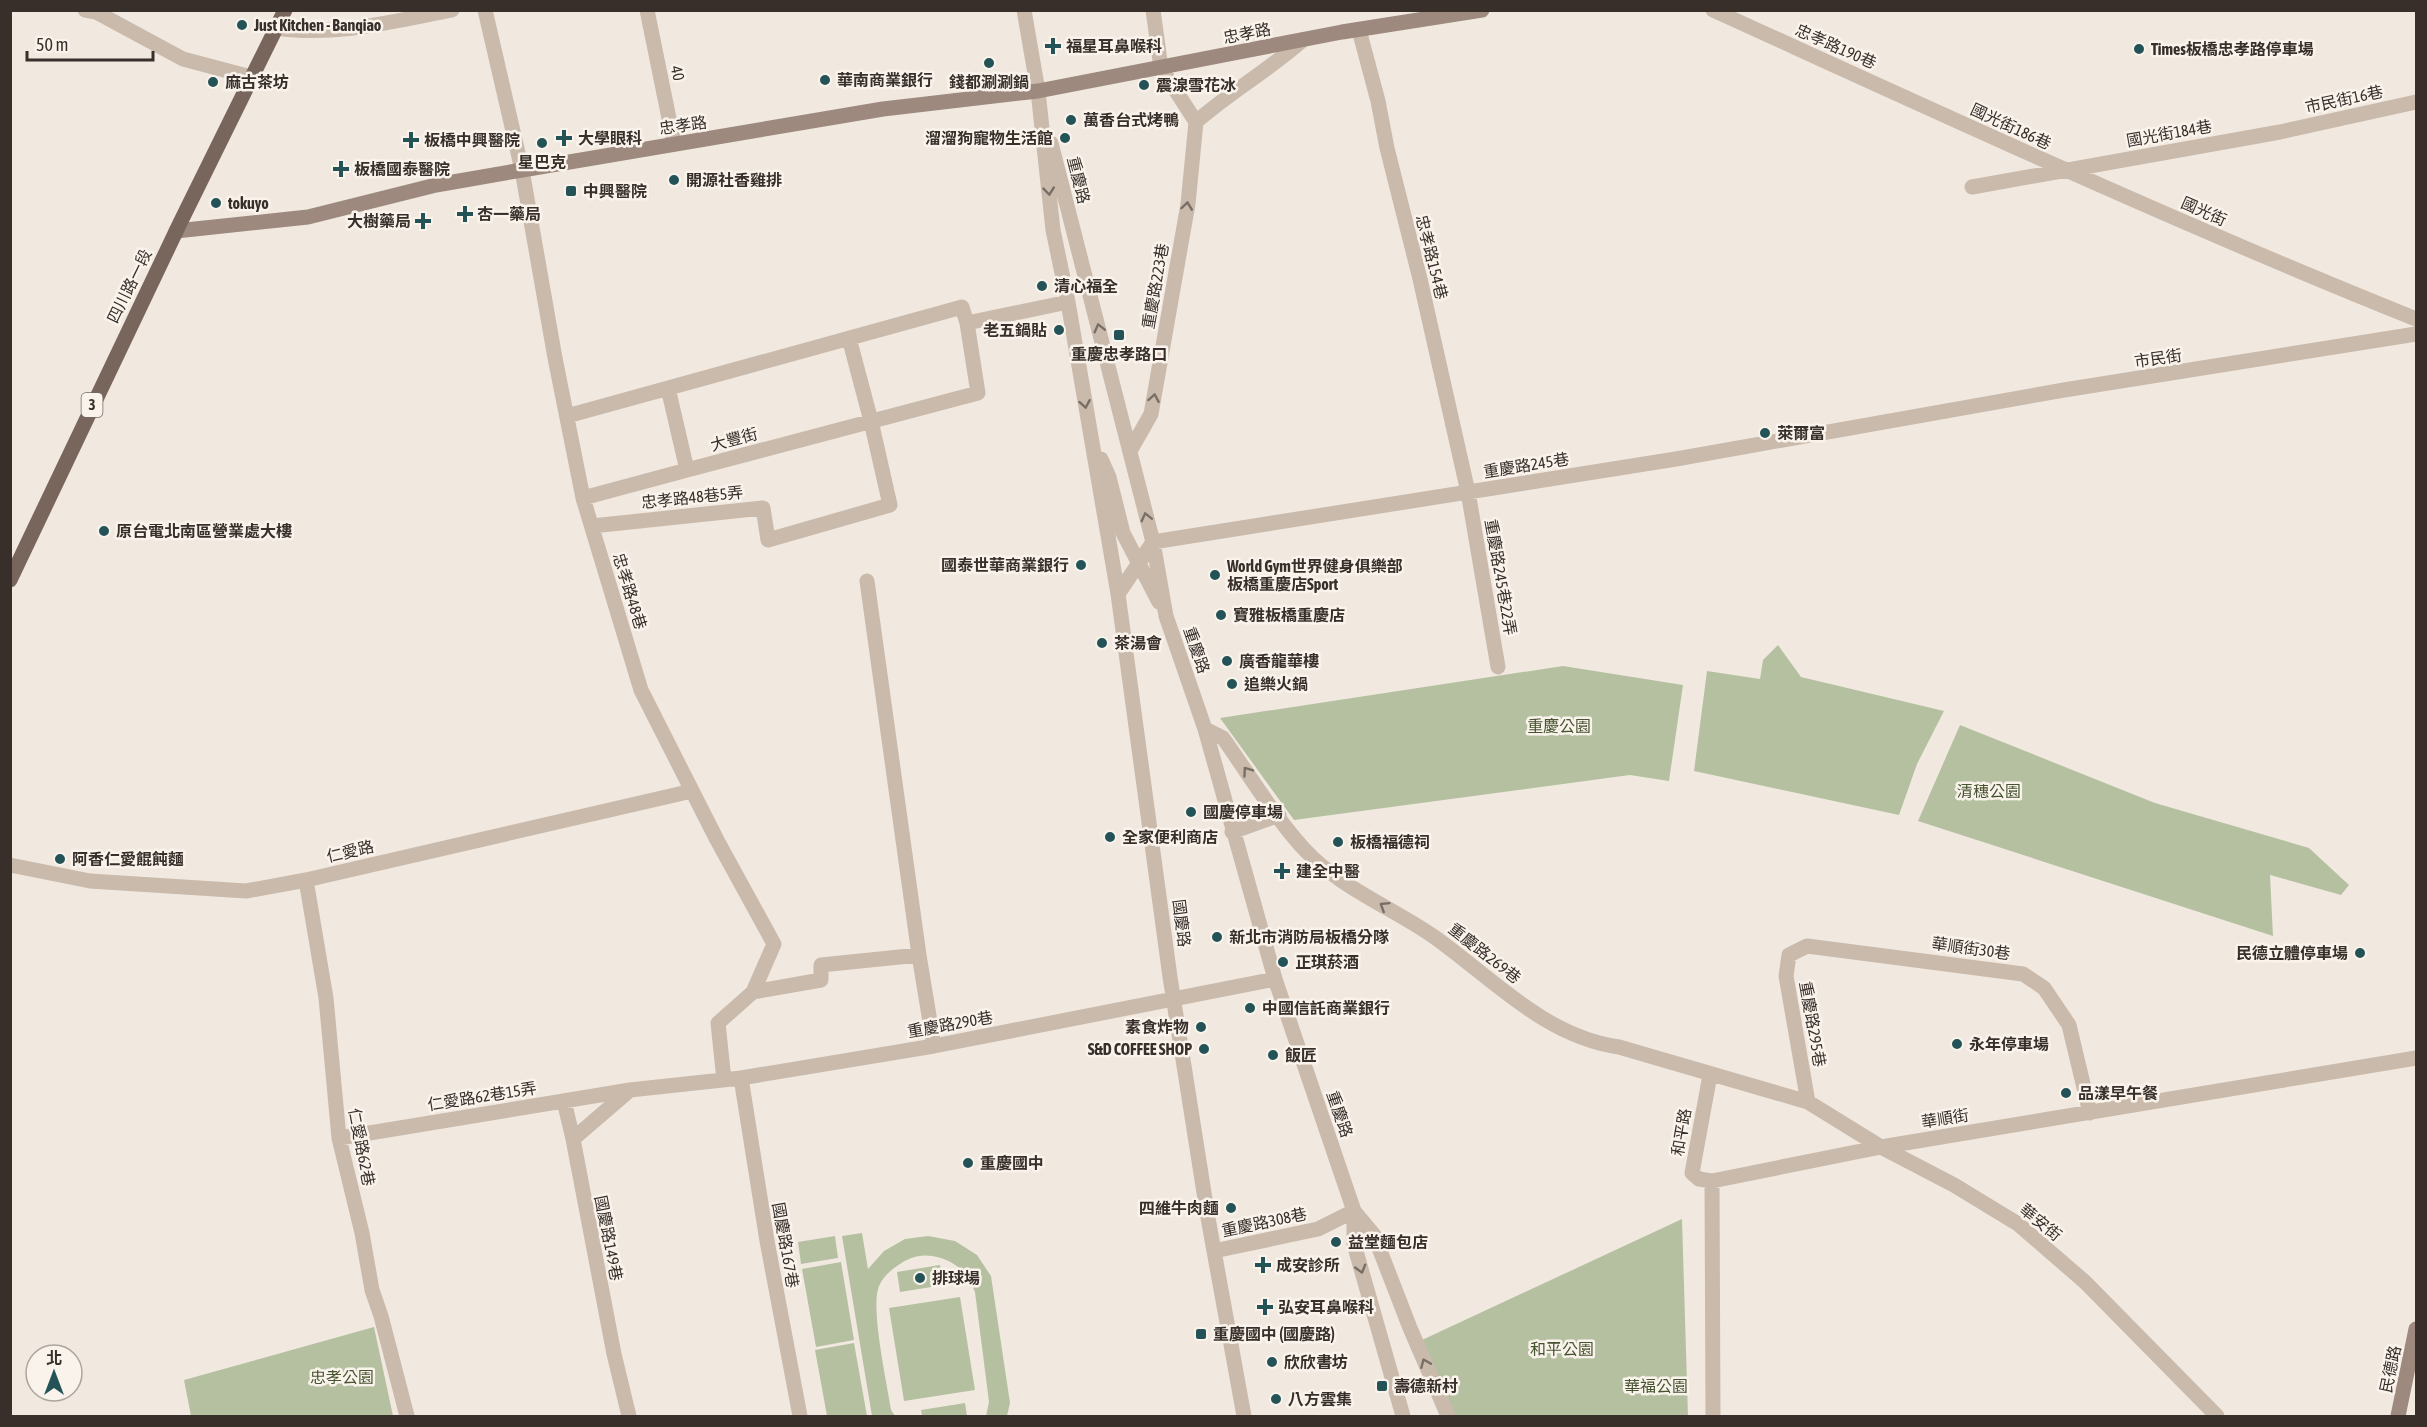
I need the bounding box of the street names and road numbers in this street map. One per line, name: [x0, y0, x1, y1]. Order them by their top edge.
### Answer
street label: 忠孝路: [1222, 20, 1272, 46]
street label: 忠孝路190巷: [1793, 20, 1879, 72]
street label: 40: [668, 64, 688, 82]
street label: 市民街16巷: [2303, 82, 2385, 116]
street label: 國光街186巷: [1968, 100, 2054, 152]
street label: 忠孝路: [658, 113, 708, 137]
street label: 國光街184巷: [2125, 117, 2213, 149]
street label: 重慶路: [1064, 155, 1094, 205]
street label: 國光街: [2178, 193, 2230, 229]
street label: 忠孝路154巷: [1413, 213, 1451, 301]
street label: 重慶路223巷: [1139, 242, 1171, 330]
street label: 四川路一段: [103, 246, 155, 326]
street label: 市民街: [2133, 346, 2183, 370]
road number: 3: [82, 393, 103, 417]
street label: 大豐街: [708, 424, 760, 454]
street label: 重慶路245巷: [1482, 449, 1570, 481]
street label: 忠孝路48巷5弄: [640, 483, 744, 511]
street label: 重慶路245巷22弄: [1482, 518, 1520, 636]
street label: 忠孝路48巷: [610, 551, 650, 631]
street label: 重慶路: [1181, 624, 1213, 676]
street label: 仁愛路: [325, 837, 375, 865]
street label: 國慶路: [1170, 898, 1194, 948]
street label: 重慶路269巷: [1445, 919, 1525, 987]
street label: 華順街30巷: [1931, 934, 2011, 962]
street label: 重慶路295巷: [1797, 980, 1829, 1068]
street label: 重慶路290巷: [906, 1008, 994, 1040]
street label: 仁愛路62巷15弄: [426, 1078, 538, 1114]
street label: 重慶路: [1324, 1088, 1356, 1140]
street label: 華順街: [1920, 1105, 1970, 1131]
street label: 仁愛路62巷: [346, 1106, 378, 1188]
street label: 和平路: [1668, 1107, 1694, 1157]
street label: 國慶路149巷: [592, 1194, 626, 1282]
street label: 華安街: [2017, 1200, 2065, 1244]
street label: 國慶路167巷: [770, 1201, 802, 1289]
street label: 重慶路308巷: [1220, 1204, 1308, 1240]
street label: 民德路: [2376, 1344, 2404, 1394]

